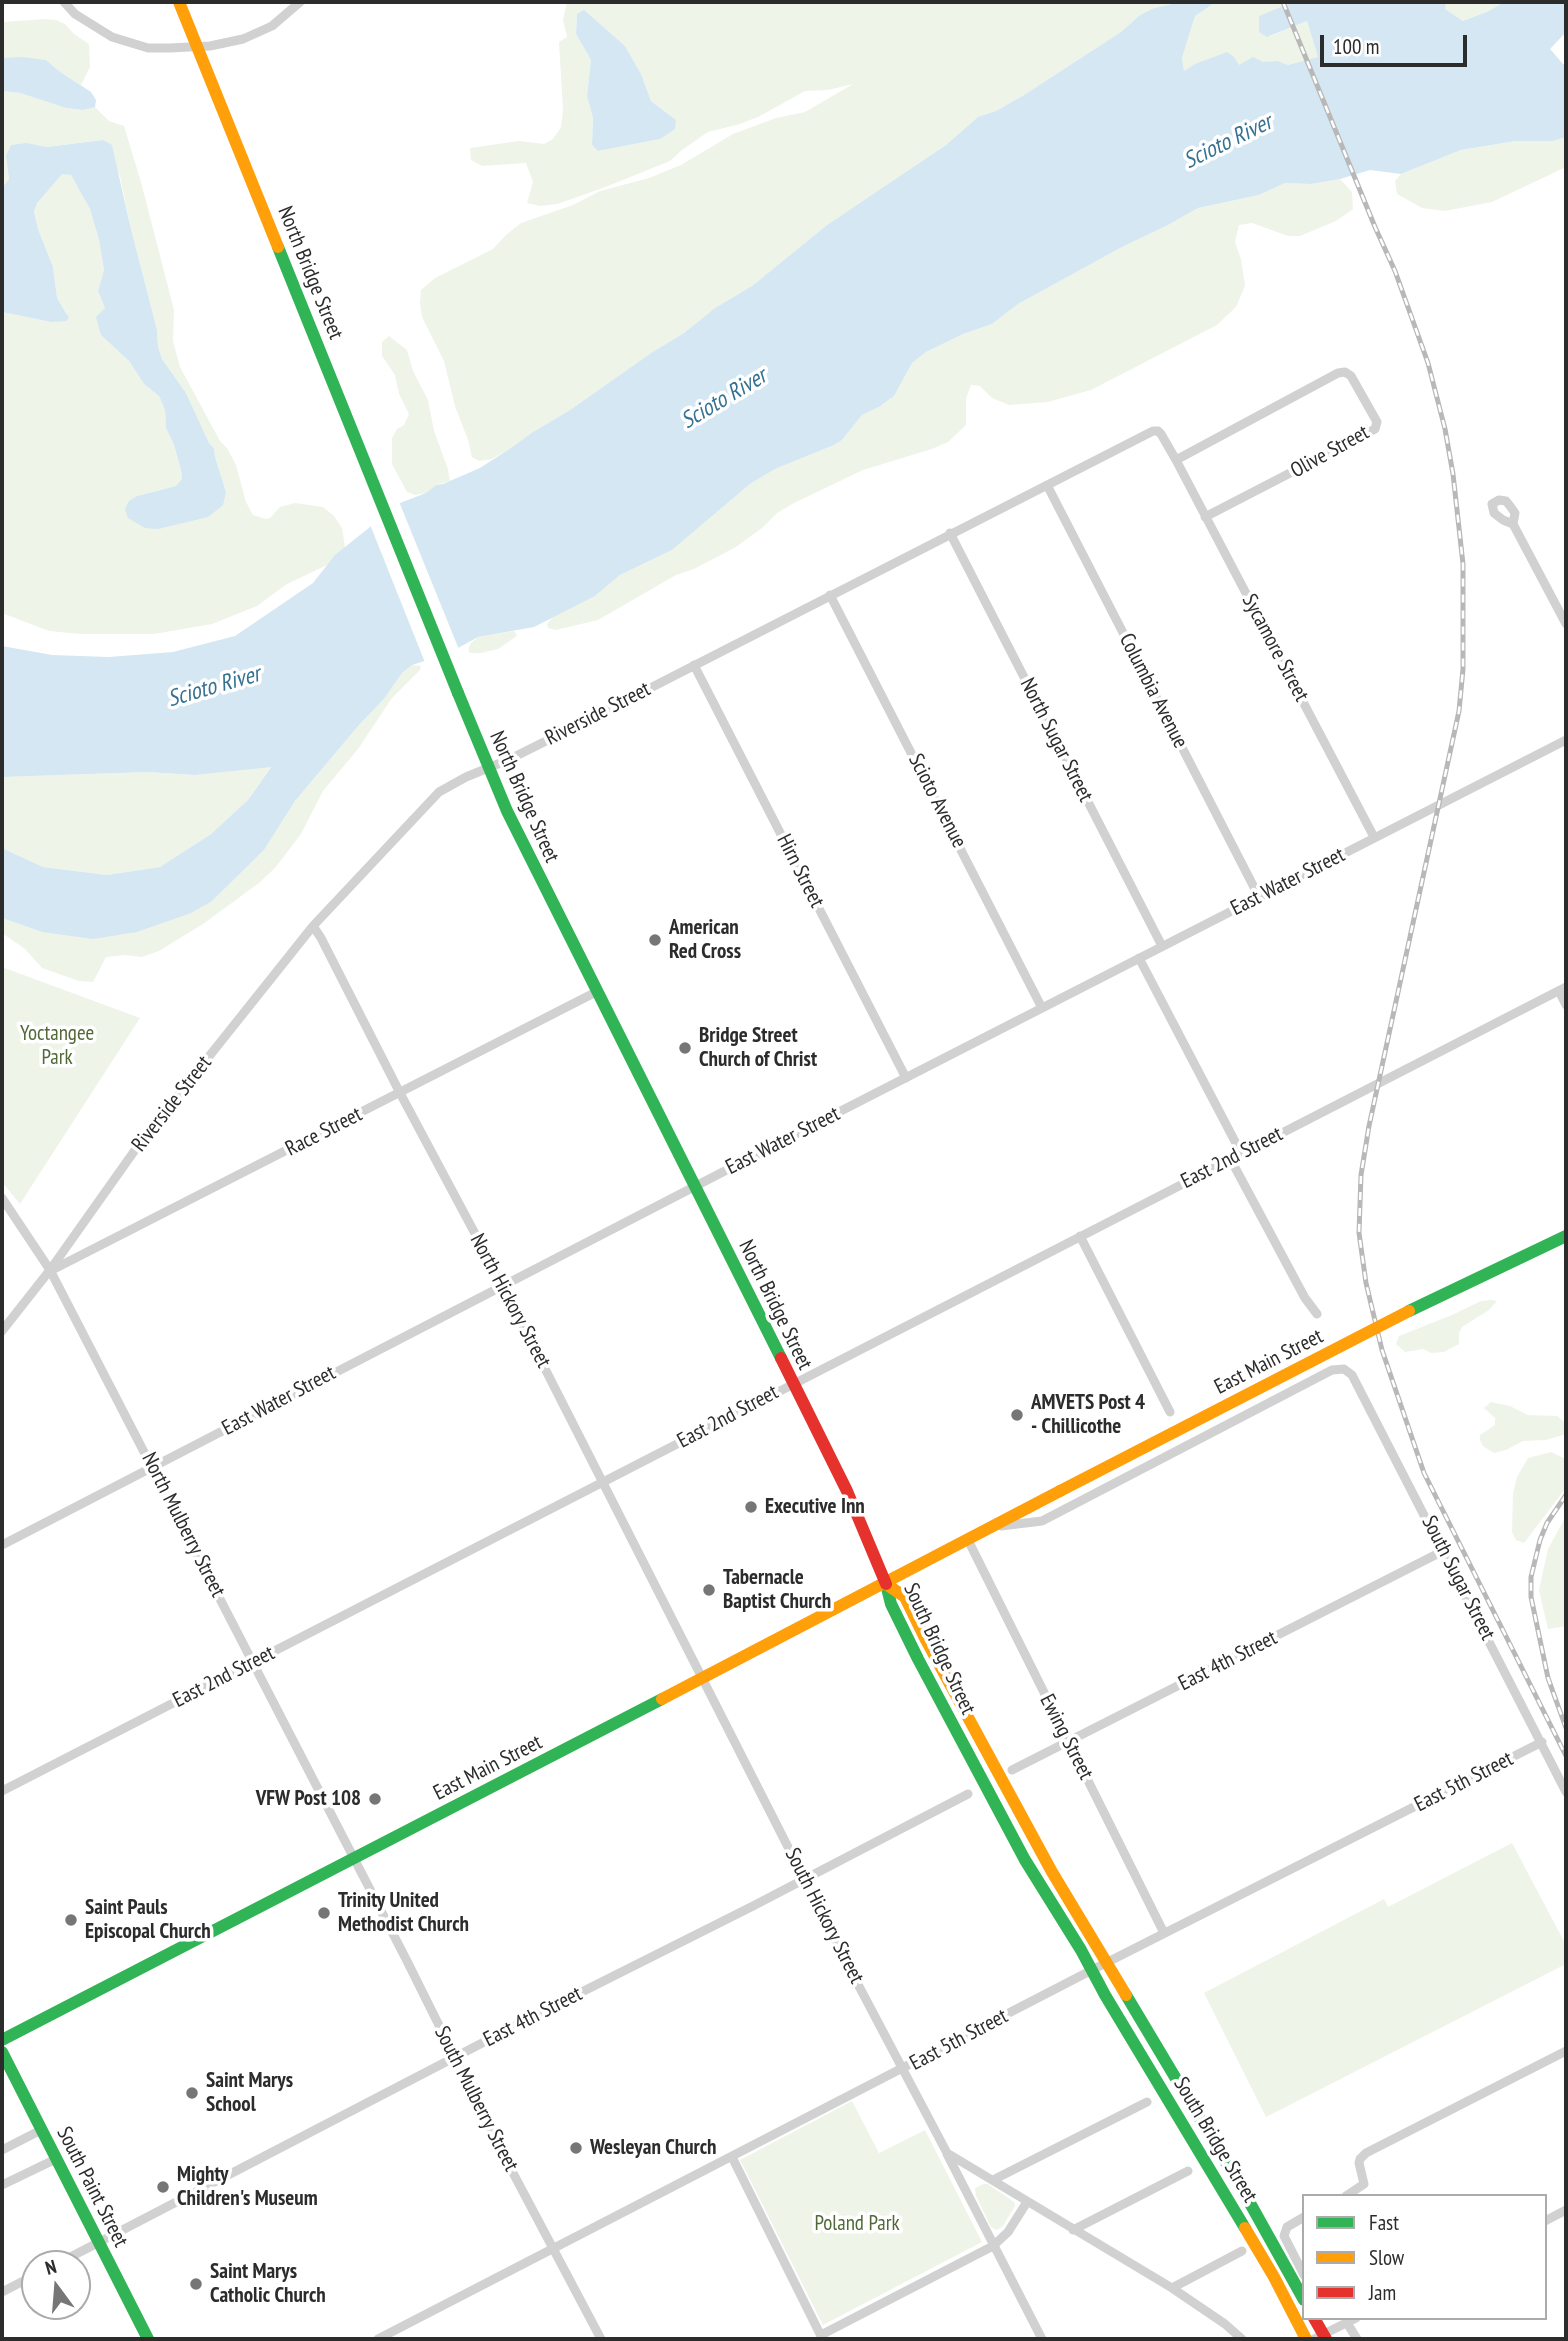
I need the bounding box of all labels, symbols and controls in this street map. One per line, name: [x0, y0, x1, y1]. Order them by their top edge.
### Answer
scale bar: [1323, 21, 1470, 65]
text: 100 m: [1333, 33, 1379, 60]
water label: Scioto River: [1179, 109, 1277, 175]
street label: North Bridge Street: [272, 203, 348, 343]
water label: Scioto River: [676, 363, 772, 435]
street label: Olive Street: [1286, 420, 1374, 484]
street label: Sycamore Street: [1236, 590, 1314, 706]
street label: Columbia Avenue: [1113, 629, 1193, 753]
water label: Scioto River: [165, 661, 263, 713]
street label: North Sugar Street: [1014, 674, 1098, 806]
street label: Riverside Street: [541, 677, 655, 751]
street label: North Bridge Street: [484, 727, 564, 867]
street label: Scioto Avenue: [903, 750, 971, 852]
street label: Hirn Street: [771, 830, 829, 912]
street label: East Water Street: [1227, 843, 1349, 921]
place label: American Red Cross: [669, 915, 741, 965]
marker: American Red Cross: [647, 932, 663, 948]
park label: Yoctangee Park: [20, 1021, 94, 1071]
place label: Bridge Street Church of Christ: [699, 1023, 817, 1073]
marker: Bridge Street Church of Christ: [677, 1040, 693, 1056]
street label: Riverside Street: [127, 1051, 217, 1157]
street label: Race Street: [282, 1102, 366, 1162]
street label: East Water Street: [722, 1102, 844, 1180]
street label: East 2nd Street: [1177, 1122, 1287, 1194]
street label: North Hickory Street: [464, 1230, 556, 1372]
street label: North Bridge Street: [733, 1236, 817, 1374]
street label: East Main Street: [1211, 1324, 1327, 1400]
street label: East Water Street: [218, 1361, 340, 1441]
street label: East 2nd Street: [673, 1380, 783, 1454]
place label: AMVETS Post 4 - Chillicothe: [1031, 1390, 1145, 1440]
marker: AMVETS Post 4 - Chillicothe: [1009, 1407, 1025, 1423]
street label: North Mulberry Street: [136, 1449, 230, 1601]
place label: Executive Inn: [765, 1494, 865, 1520]
marker: Executive Inn: [743, 1499, 759, 1515]
street label: South Sugar Street: [1416, 1512, 1500, 1644]
place label: Tabernacle Baptist Church: [723, 1565, 831, 1615]
street label: South Bridge Street: [898, 1580, 980, 1718]
marker: Tabernacle Baptist Church: [701, 1582, 717, 1598]
street label: East 4th Street: [1175, 1625, 1281, 1697]
street label: East 2nd Street: [169, 1641, 279, 1713]
street label: Ewing Street: [1034, 1690, 1098, 1784]
street label: East Main Street: [430, 1730, 546, 1806]
street label: East 5th Street: [1411, 1746, 1517, 1818]
place label: VFW Post 108: [256, 1786, 361, 1812]
marker: VFW Post 108: [367, 1791, 383, 1807]
street label: South Hickory Street: [779, 1844, 869, 1988]
place label: Trinity United Methodist Church: [338, 1888, 469, 1938]
place label: Saint Pauls Episcopal Church: [85, 1895, 211, 1945]
marker: Trinity United Methodist Church: [316, 1905, 332, 1921]
marker: Saint Pauls Episcopal Church: [63, 1912, 79, 1928]
street label: East 4th Street: [480, 1981, 586, 2053]
street label: East 5th Street: [906, 2004, 1012, 2076]
street label: South Mulberry Street: [429, 2022, 523, 2176]
place label: Saint Marys School: [206, 2068, 293, 2118]
street label: South Bridge Street: [1168, 2073, 1262, 2207]
marker: Saint Marys School: [184, 2085, 200, 2101]
street label: South Paint Street: [51, 2123, 133, 2251]
place label: Wesleyan Church: [590, 2135, 716, 2161]
marker: Wesleyan Church: [568, 2140, 584, 2156]
place label: Mighty Children's Museum: [177, 2162, 318, 2212]
marker: Mighty Children's Museum: [155, 2179, 171, 2195]
legend: [1302, 2194, 1547, 2320]
text: Fast: [1369, 2209, 1399, 2236]
park label: Poland Park: [814, 2211, 900, 2237]
text: Slow: [1369, 2244, 1404, 2271]
north arrow: [21, 2250, 91, 2320]
text: N: [43, 2254, 59, 2280]
place label: Saint Marys Catholic Church: [210, 2259, 326, 2309]
marker: Saint Marys Catholic Church: [188, 2276, 204, 2292]
text: Jam: [1369, 2279, 1396, 2306]

